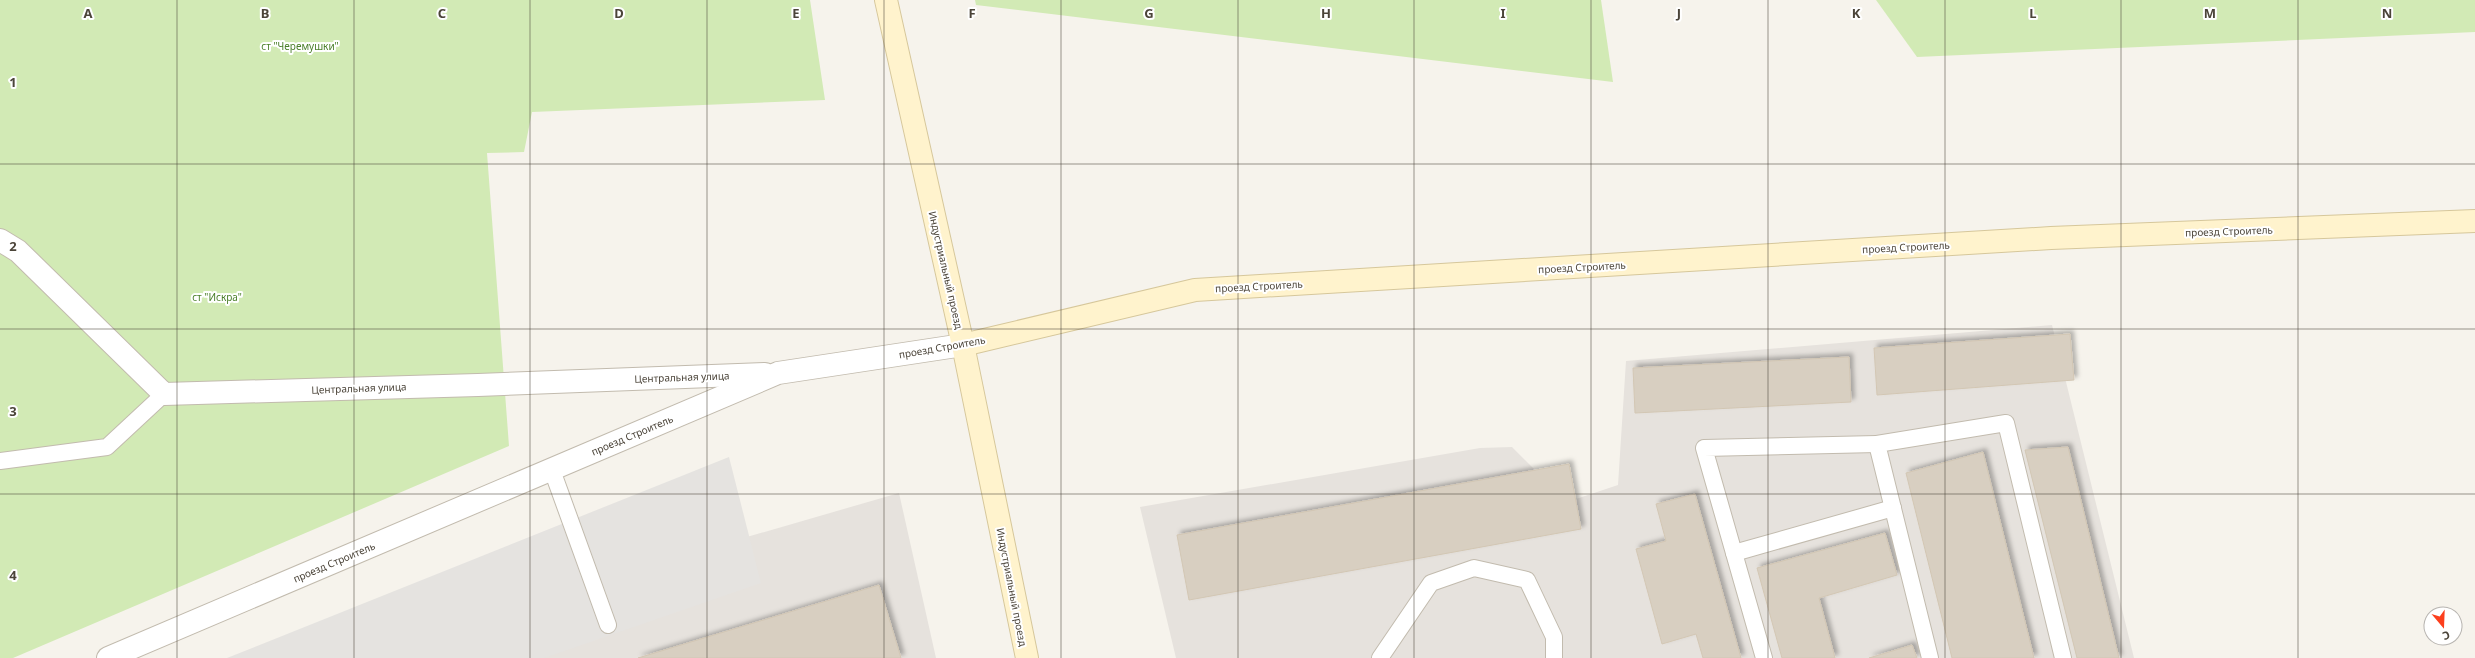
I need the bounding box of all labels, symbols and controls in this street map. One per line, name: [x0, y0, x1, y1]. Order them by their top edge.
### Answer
text: A: [84, 4, 93, 22]
text: B: [261, 4, 269, 22]
text: C: [438, 4, 446, 22]
text: D: [614, 4, 624, 22]
text: E: [792, 4, 800, 22]
text: F: [968, 4, 976, 22]
text: G: [1144, 4, 1154, 22]
text: H: [1321, 4, 1331, 22]
text: I: [1500, 4, 1506, 22]
text: J: [1676, 4, 1681, 22]
text: K: [1852, 4, 1861, 22]
text: L: [2029, 4, 2037, 22]
text: M: [2204, 4, 2216, 22]
text: N: [2382, 4, 2392, 22]
park label: ст "Черемушки": [261, 39, 339, 53]
text: 1: [9, 73, 17, 91]
street label: Индустриальный проезд: [926, 210, 966, 330]
street label: проезд Строитель: [2185, 222, 2273, 240]
text: 2: [9, 237, 17, 255]
street label: проезд Строитель: [1862, 238, 1950, 256]
street label: проезд Строитель: [1538, 258, 1626, 276]
street label: проезд Строитель: [1215, 277, 1303, 295]
park label: ст "Искра": [192, 290, 242, 304]
street label: проезд Строитель: [898, 332, 986, 362]
street label: Центральная улица: [634, 368, 730, 386]
street label: Центральная улица: [311, 379, 407, 397]
text: 3: [9, 402, 17, 420]
street label: проезд Строитель: [589, 411, 675, 459]
street label: Индустриальный проезд: [994, 527, 1030, 647]
street label: проезд Строитель: [291, 538, 377, 586]
text: 4: [9, 566, 17, 584]
north arrow: [2423, 606, 2463, 646]
text: С: [2441, 628, 2452, 644]

